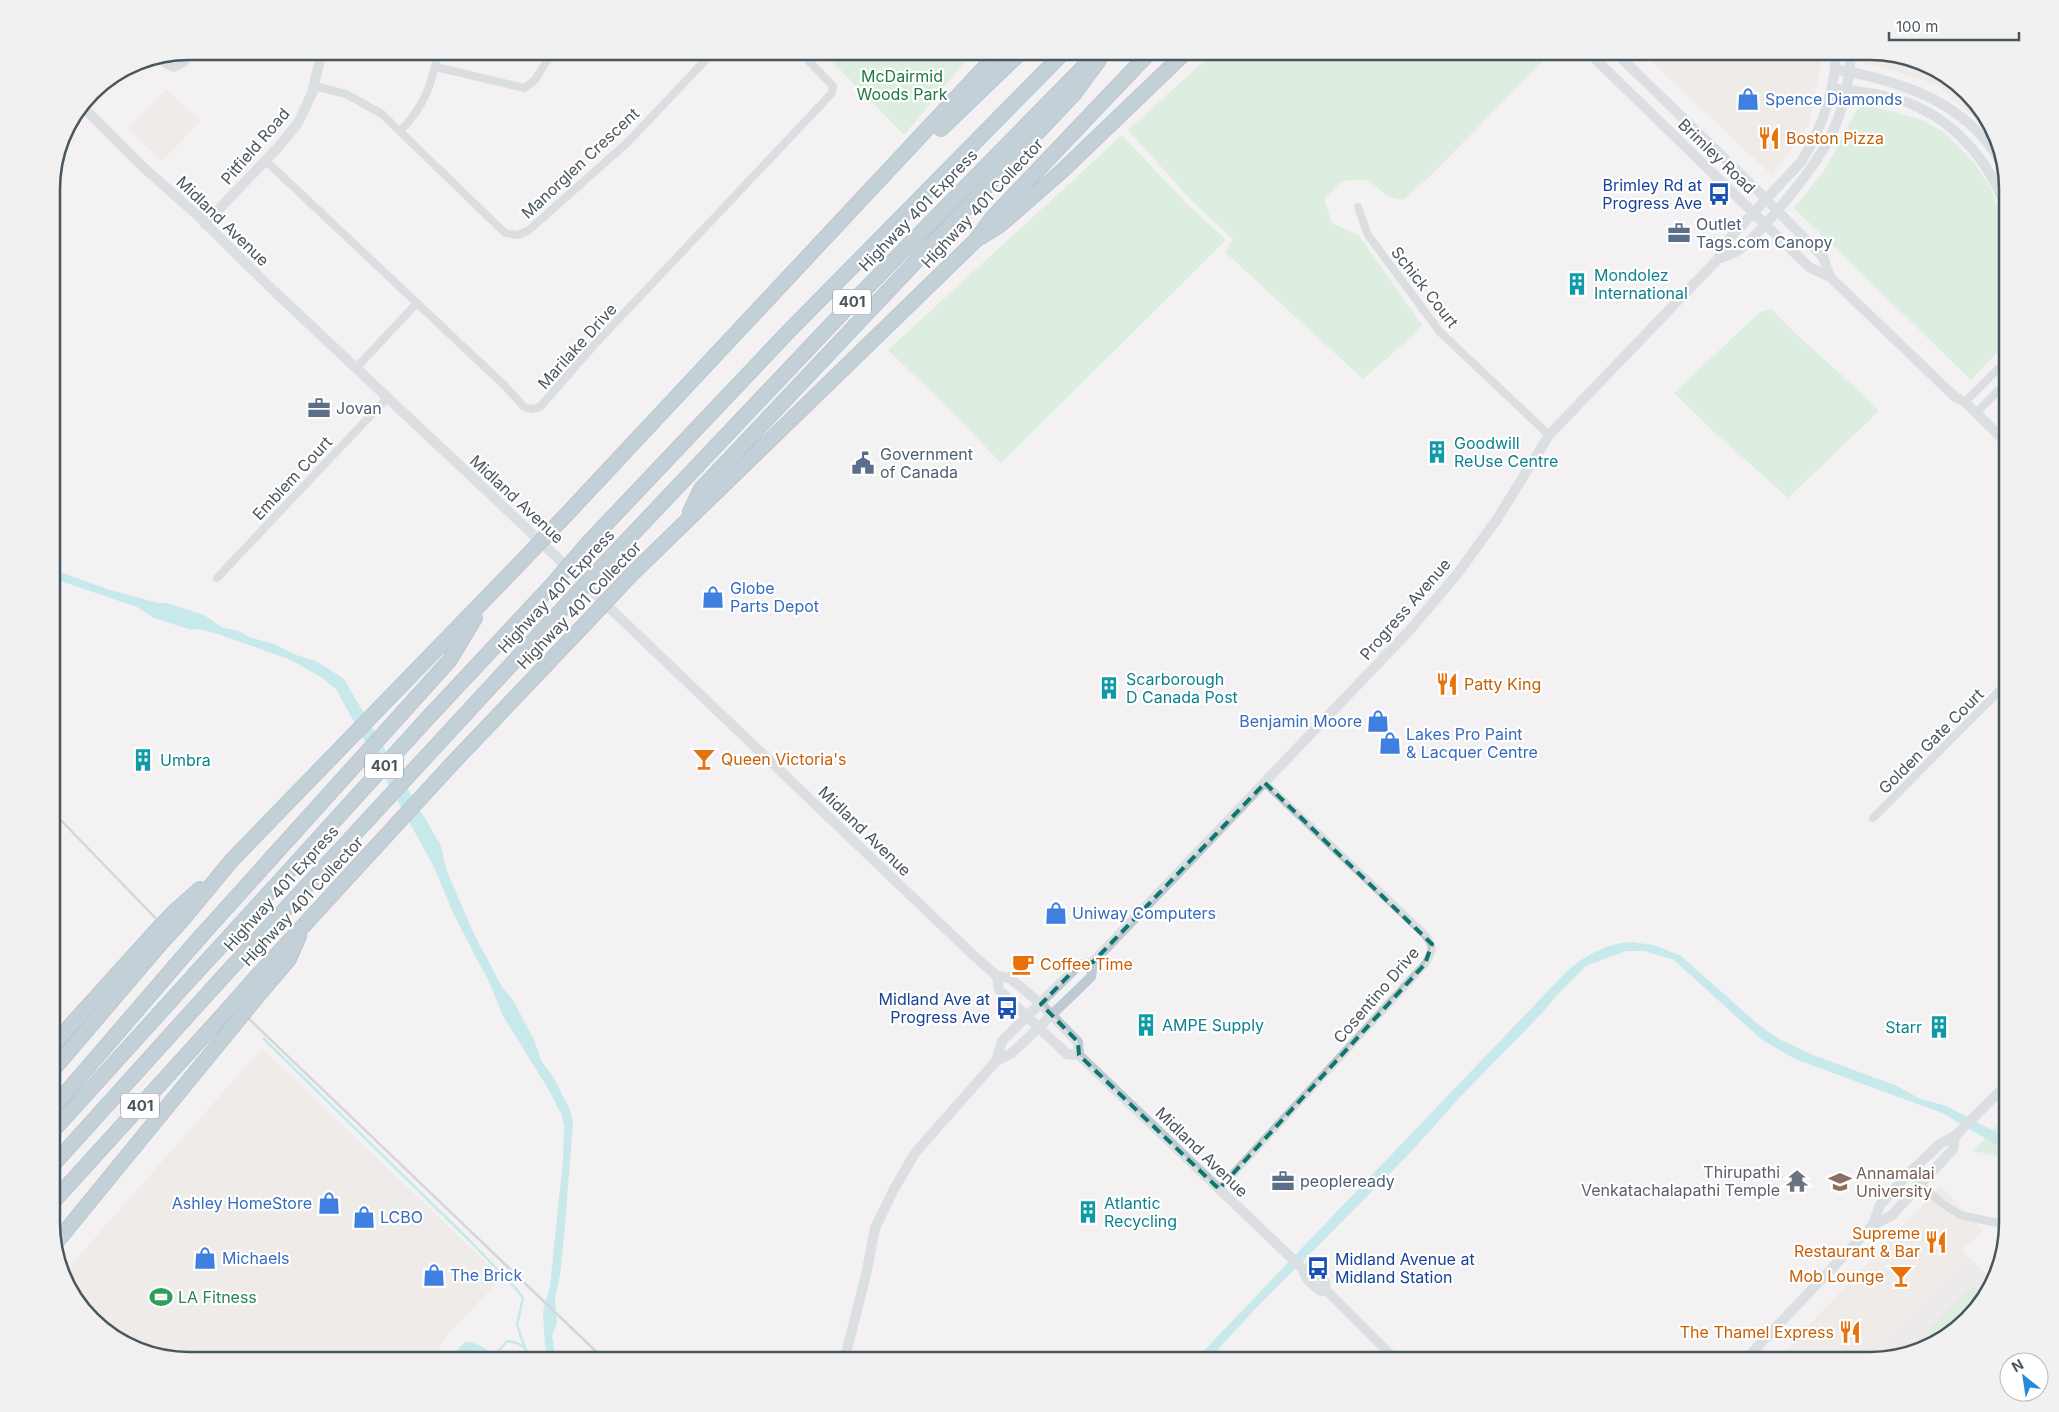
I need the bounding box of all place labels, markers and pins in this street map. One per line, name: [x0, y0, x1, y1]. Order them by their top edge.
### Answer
shop icon: Spence Diamonds: [1735, 86, 1761, 112]
place label: Spence Diamonds: [1765, 89, 1903, 109]
restaurant icon: Boston Pizza: [1756, 125, 1782, 151]
place label: Boston Pizza: [1786, 128, 1884, 148]
place label: Brimley Rd at Progress Ave: [1602, 175, 1702, 213]
bus stop icon: Brimley Rd at Progress Ave: [1706, 181, 1732, 207]
place label: Outlet Tags.com Canopy: [1696, 214, 1832, 252]
office icon: Outlet Tags.com Canopy: [1666, 220, 1692, 246]
place label: Mondolez International: [1594, 265, 1688, 303]
building icon: Mondolez International: [1564, 271, 1590, 297]
office icon: Jovan: [306, 395, 332, 421]
place label: Jovan: [336, 398, 382, 418]
place label: Goodwill ReUse Centre: [1454, 433, 1558, 471]
building icon: Goodwill ReUse Centre: [1424, 439, 1450, 465]
place label: Government of Canada: [880, 444, 973, 482]
public building icon: Government of Canada: [850, 450, 876, 476]
place label: Globe Parts Depot: [730, 578, 819, 616]
shop icon: Globe Parts Depot: [700, 584, 726, 610]
place label: Scarborough D Canada Post: [1126, 669, 1238, 707]
restaurant icon: Patty King: [1434, 671, 1460, 697]
place label: Patty King: [1464, 674, 1541, 694]
building icon: Scarborough D Canada Post: [1096, 675, 1122, 701]
shop icon: Benjamin Moore: [1365, 708, 1391, 734]
place label: Benjamin Moore: [1239, 711, 1362, 731]
place label: Lakes Pro Paint & Lacquer Centre: [1406, 724, 1538, 762]
shop icon: Lakes Pro Paint & Lacquer Centre: [1377, 730, 1403, 756]
bar icon: Queen Victoria's: [691, 746, 717, 772]
building icon: Umbra: [130, 747, 156, 773]
place label: Queen Victoria's: [721, 749, 846, 769]
place label: Umbra: [160, 750, 211, 770]
shop icon: Uniway Computers: [1043, 900, 1069, 926]
place label: Uniway Computers: [1072, 903, 1216, 923]
cafe icon: Coffee Time: [1010, 951, 1036, 977]
place label: Coffee Time: [1040, 954, 1133, 974]
place label: Midland Ave at Progress Ave: [879, 989, 990, 1027]
bus stop icon: Midland Ave at Progress Ave: [994, 995, 1020, 1021]
building icon: AMPE Supply: [1133, 1012, 1159, 1038]
building icon: Starr: [1926, 1014, 1952, 1040]
place label: AMPE Supply: [1162, 1015, 1264, 1035]
place label: Starr: [1885, 1017, 1922, 1037]
place label: Thirupathi Venkatachalapathi Temple: [1581, 1162, 1780, 1200]
place label: Annamalai University: [1856, 1163, 1935, 1201]
office icon: peopleready: [1270, 1168, 1296, 1194]
temple icon: Thirupathi Venkatachalapathi Temple: [1784, 1168, 1810, 1194]
school or university icon: Annamalai University: [1827, 1169, 1853, 1195]
place label: peopleready: [1300, 1171, 1395, 1191]
shop icon: Ashley HomeStore: [316, 1190, 342, 1216]
place label: Ashley HomeStore: [172, 1193, 312, 1213]
place label: Atlantic Recycling: [1104, 1193, 1177, 1231]
building icon: Atlantic Recycling: [1075, 1199, 1101, 1225]
shop icon: LCBO: [351, 1204, 377, 1230]
place label: LCBO: [380, 1207, 423, 1227]
place label: Supreme Restaurant & Bar: [1794, 1223, 1920, 1261]
restaurant icon: Supreme Restaurant & Bar: [1923, 1229, 1949, 1255]
shop icon: Michaels: [192, 1245, 218, 1271]
place label: Michaels: [222, 1248, 290, 1268]
place label: Midland Avenue at Midland Station: [1335, 1249, 1475, 1287]
bus stop icon: Midland Avenue at Midland Station: [1305, 1255, 1331, 1281]
shop icon: The Brick: [421, 1262, 447, 1288]
bar icon: Mob Lounge: [1888, 1263, 1914, 1289]
place label: The Brick: [450, 1265, 522, 1285]
place label: Mob Lounge: [1789, 1266, 1884, 1286]
sports icon: LA Fitness: [148, 1284, 174, 1310]
place label: LA Fitness: [178, 1287, 257, 1307]
restaurant icon: The Thamel Express: [1837, 1319, 1863, 1345]
place label: The Thamel Express: [1680, 1322, 1834, 1342]

